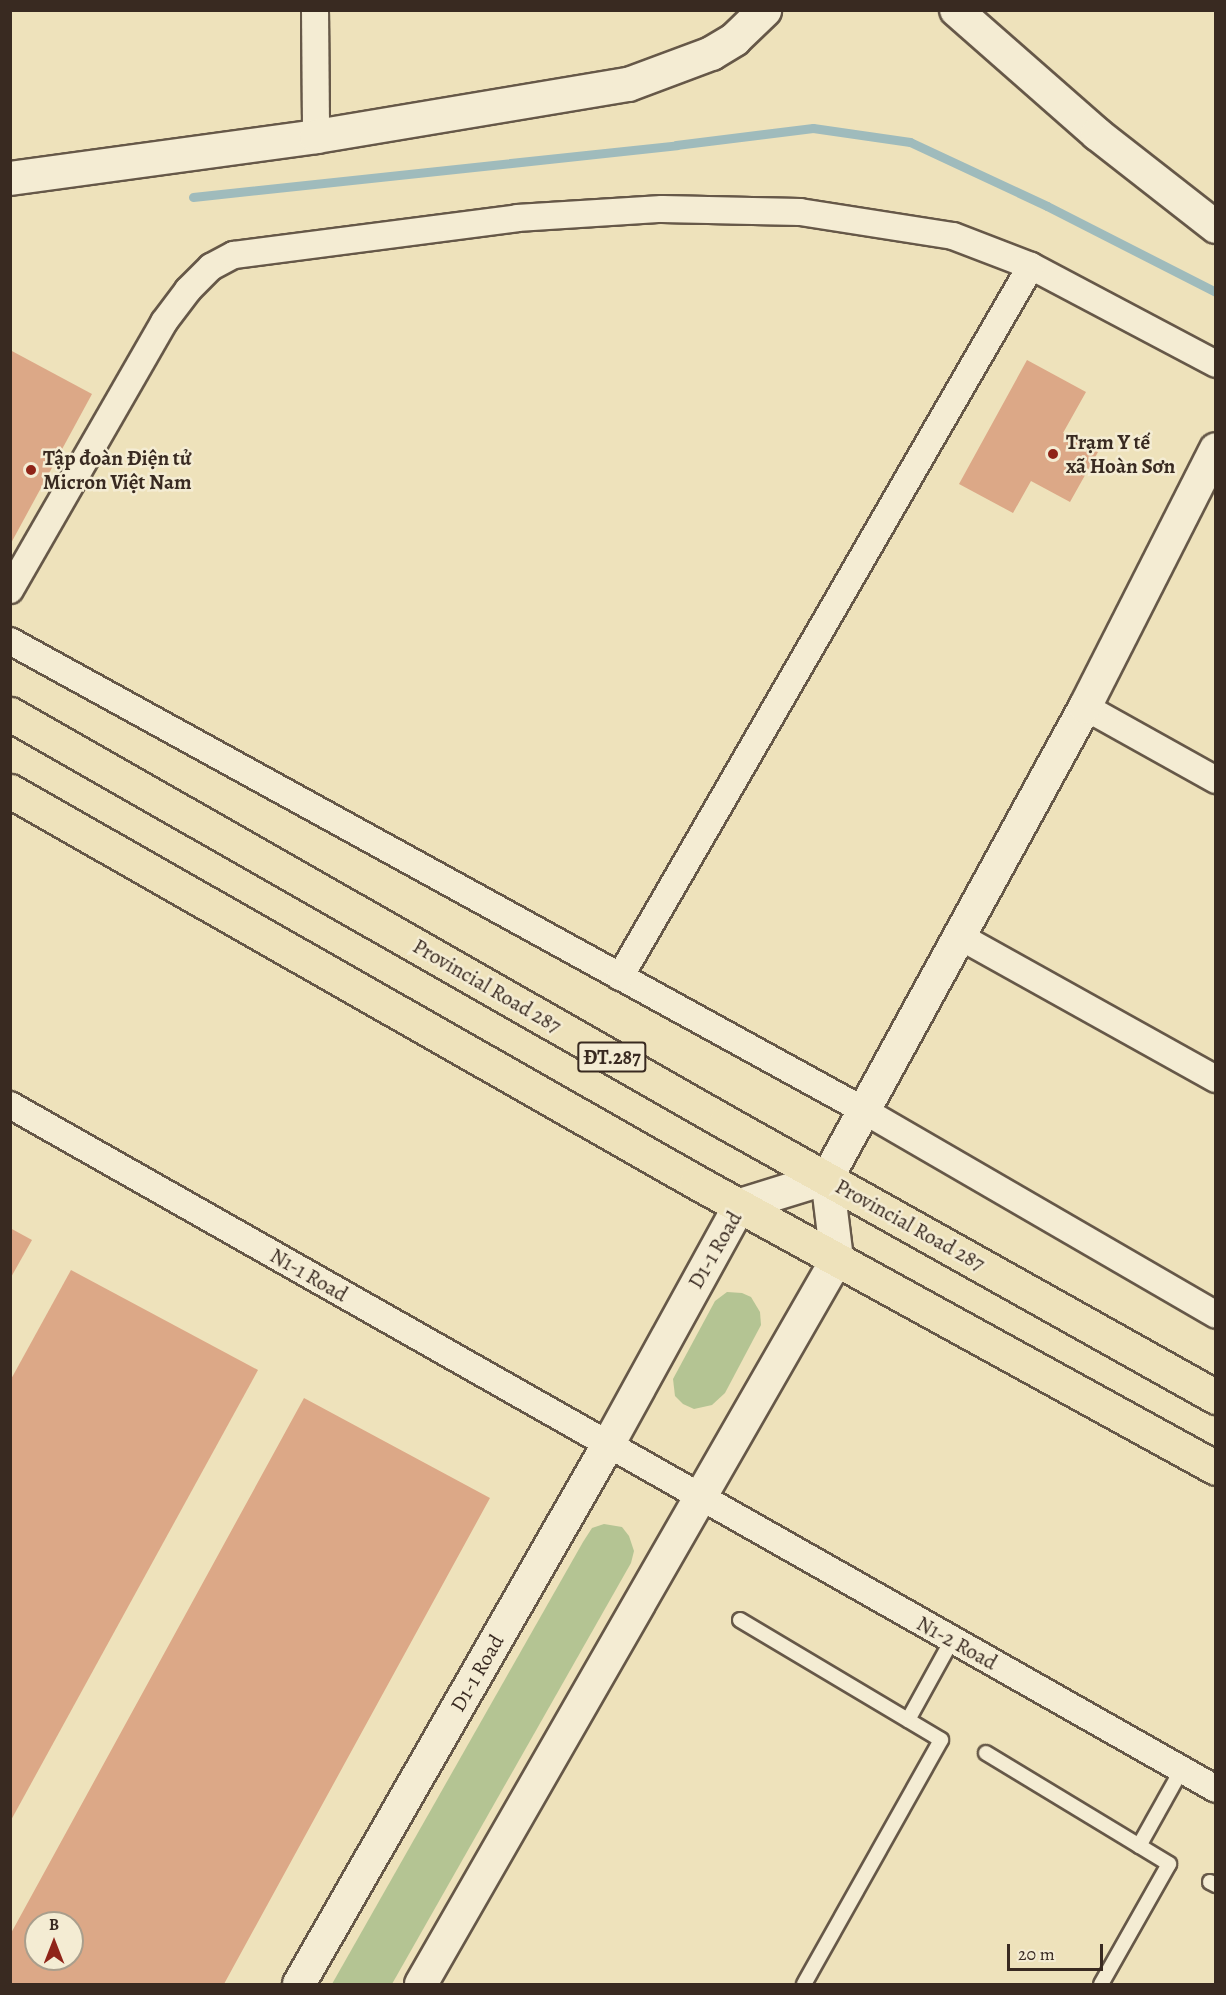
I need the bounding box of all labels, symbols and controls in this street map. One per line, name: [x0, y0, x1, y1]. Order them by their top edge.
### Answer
place label: Trạm Y tế xã Hoàn Sơn: [1066, 429, 1175, 479]
place label: Tập đoàn Điện tử Micron Việt Nam: [43, 445, 192, 495]
marker: Trạm Y tế xã Hoàn Sơn: [1044, 445, 1062, 463]
marker: Tập đoàn Điện tử Micron Việt Nam: [24, 463, 38, 477]
street label: Provincial Road 287: [408, 933, 566, 1039]
road number: ĐT.287: [576, 1040, 648, 1074]
street label: Provincial Road 287: [831, 1174, 989, 1276]
street label: D1-1 Road: [683, 1207, 747, 1293]
street label: N1-1 Road: [266, 1243, 352, 1307]
street label: N1-2 Road: [912, 1611, 1002, 1675]
street label: D1-1 Road: [445, 1630, 509, 1716]
north arrow: [24, 1911, 84, 1971]
text: B: [49, 1914, 59, 1936]
scale bar: [1010, 1932, 1106, 1970]
text: 20 m: [1018, 1942, 1055, 1966]

